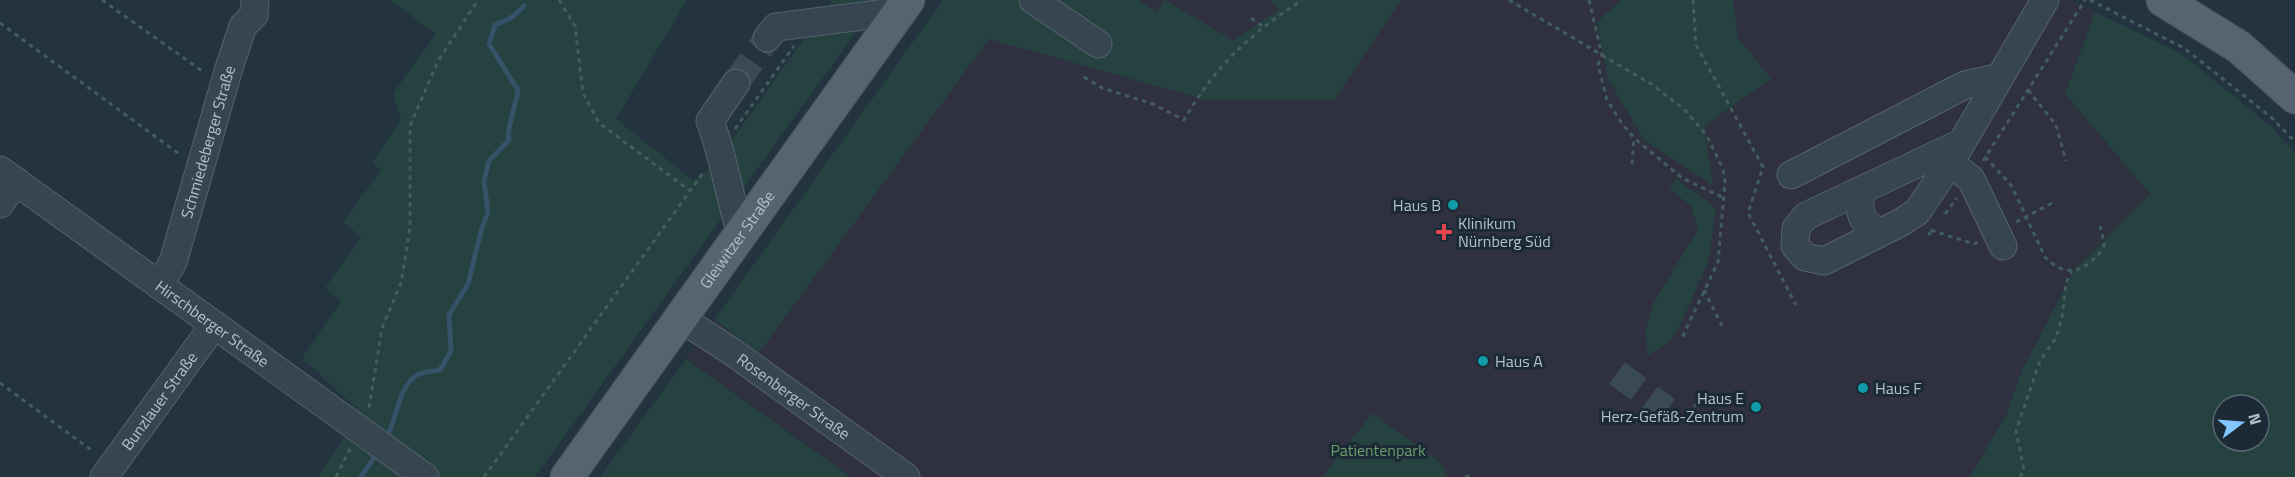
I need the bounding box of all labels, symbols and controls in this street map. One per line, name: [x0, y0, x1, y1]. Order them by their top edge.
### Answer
street label: Schmiedeberger Straße: [174, 63, 241, 221]
street label: Gleiwitzer Straße: [693, 185, 780, 294]
place label: Haus B: [1393, 193, 1441, 217]
marker: Haus B: [1446, 198, 1460, 212]
place label: Klinikum Nürnberg Süd: [1458, 211, 1551, 253]
marker: Klinikum Nürnberg Süd: [1435, 223, 1453, 241]
street label: Hirschberger Straße: [151, 274, 274, 373]
street label: Bunzlauer Straße: [115, 347, 203, 455]
street label: Rosenberger Straße: [732, 347, 855, 445]
place label: Haus A: [1495, 349, 1543, 373]
marker: Haus A: [1476, 354, 1490, 368]
place label: Haus F: [1875, 376, 1922, 400]
marker: Haus F: [1856, 381, 1870, 395]
place label: Haus E Herz-Gefäß-Zentrum: [1601, 386, 1744, 428]
north arrow: [2211, 393, 2271, 453]
marker: Haus E Herz-Gefäß-Zentrum: [1749, 400, 1763, 414]
text: N: [2242, 410, 2268, 428]
park label: Patientenpark: [1330, 438, 1426, 462]

